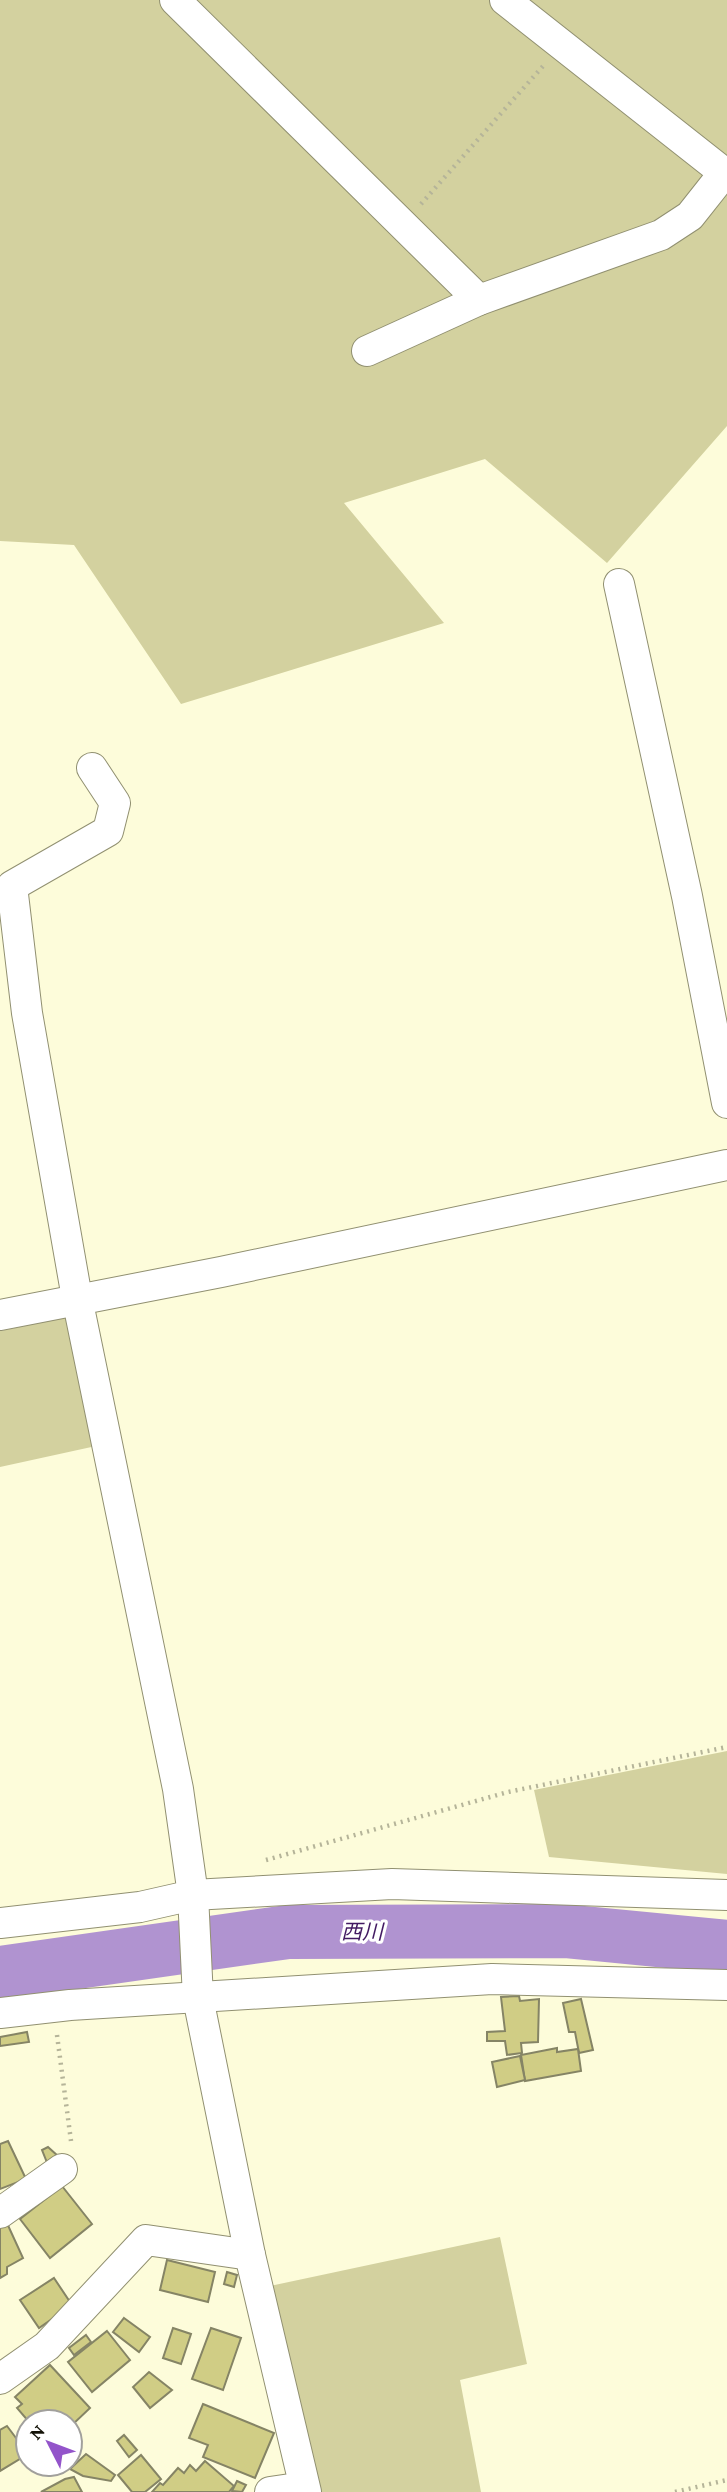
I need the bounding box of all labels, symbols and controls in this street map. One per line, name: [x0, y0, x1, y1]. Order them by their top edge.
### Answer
water label: 西川: [341, 1920, 385, 1944]
north arrow: [14, 2408, 84, 2478]
text: N: [25, 2420, 49, 2444]

